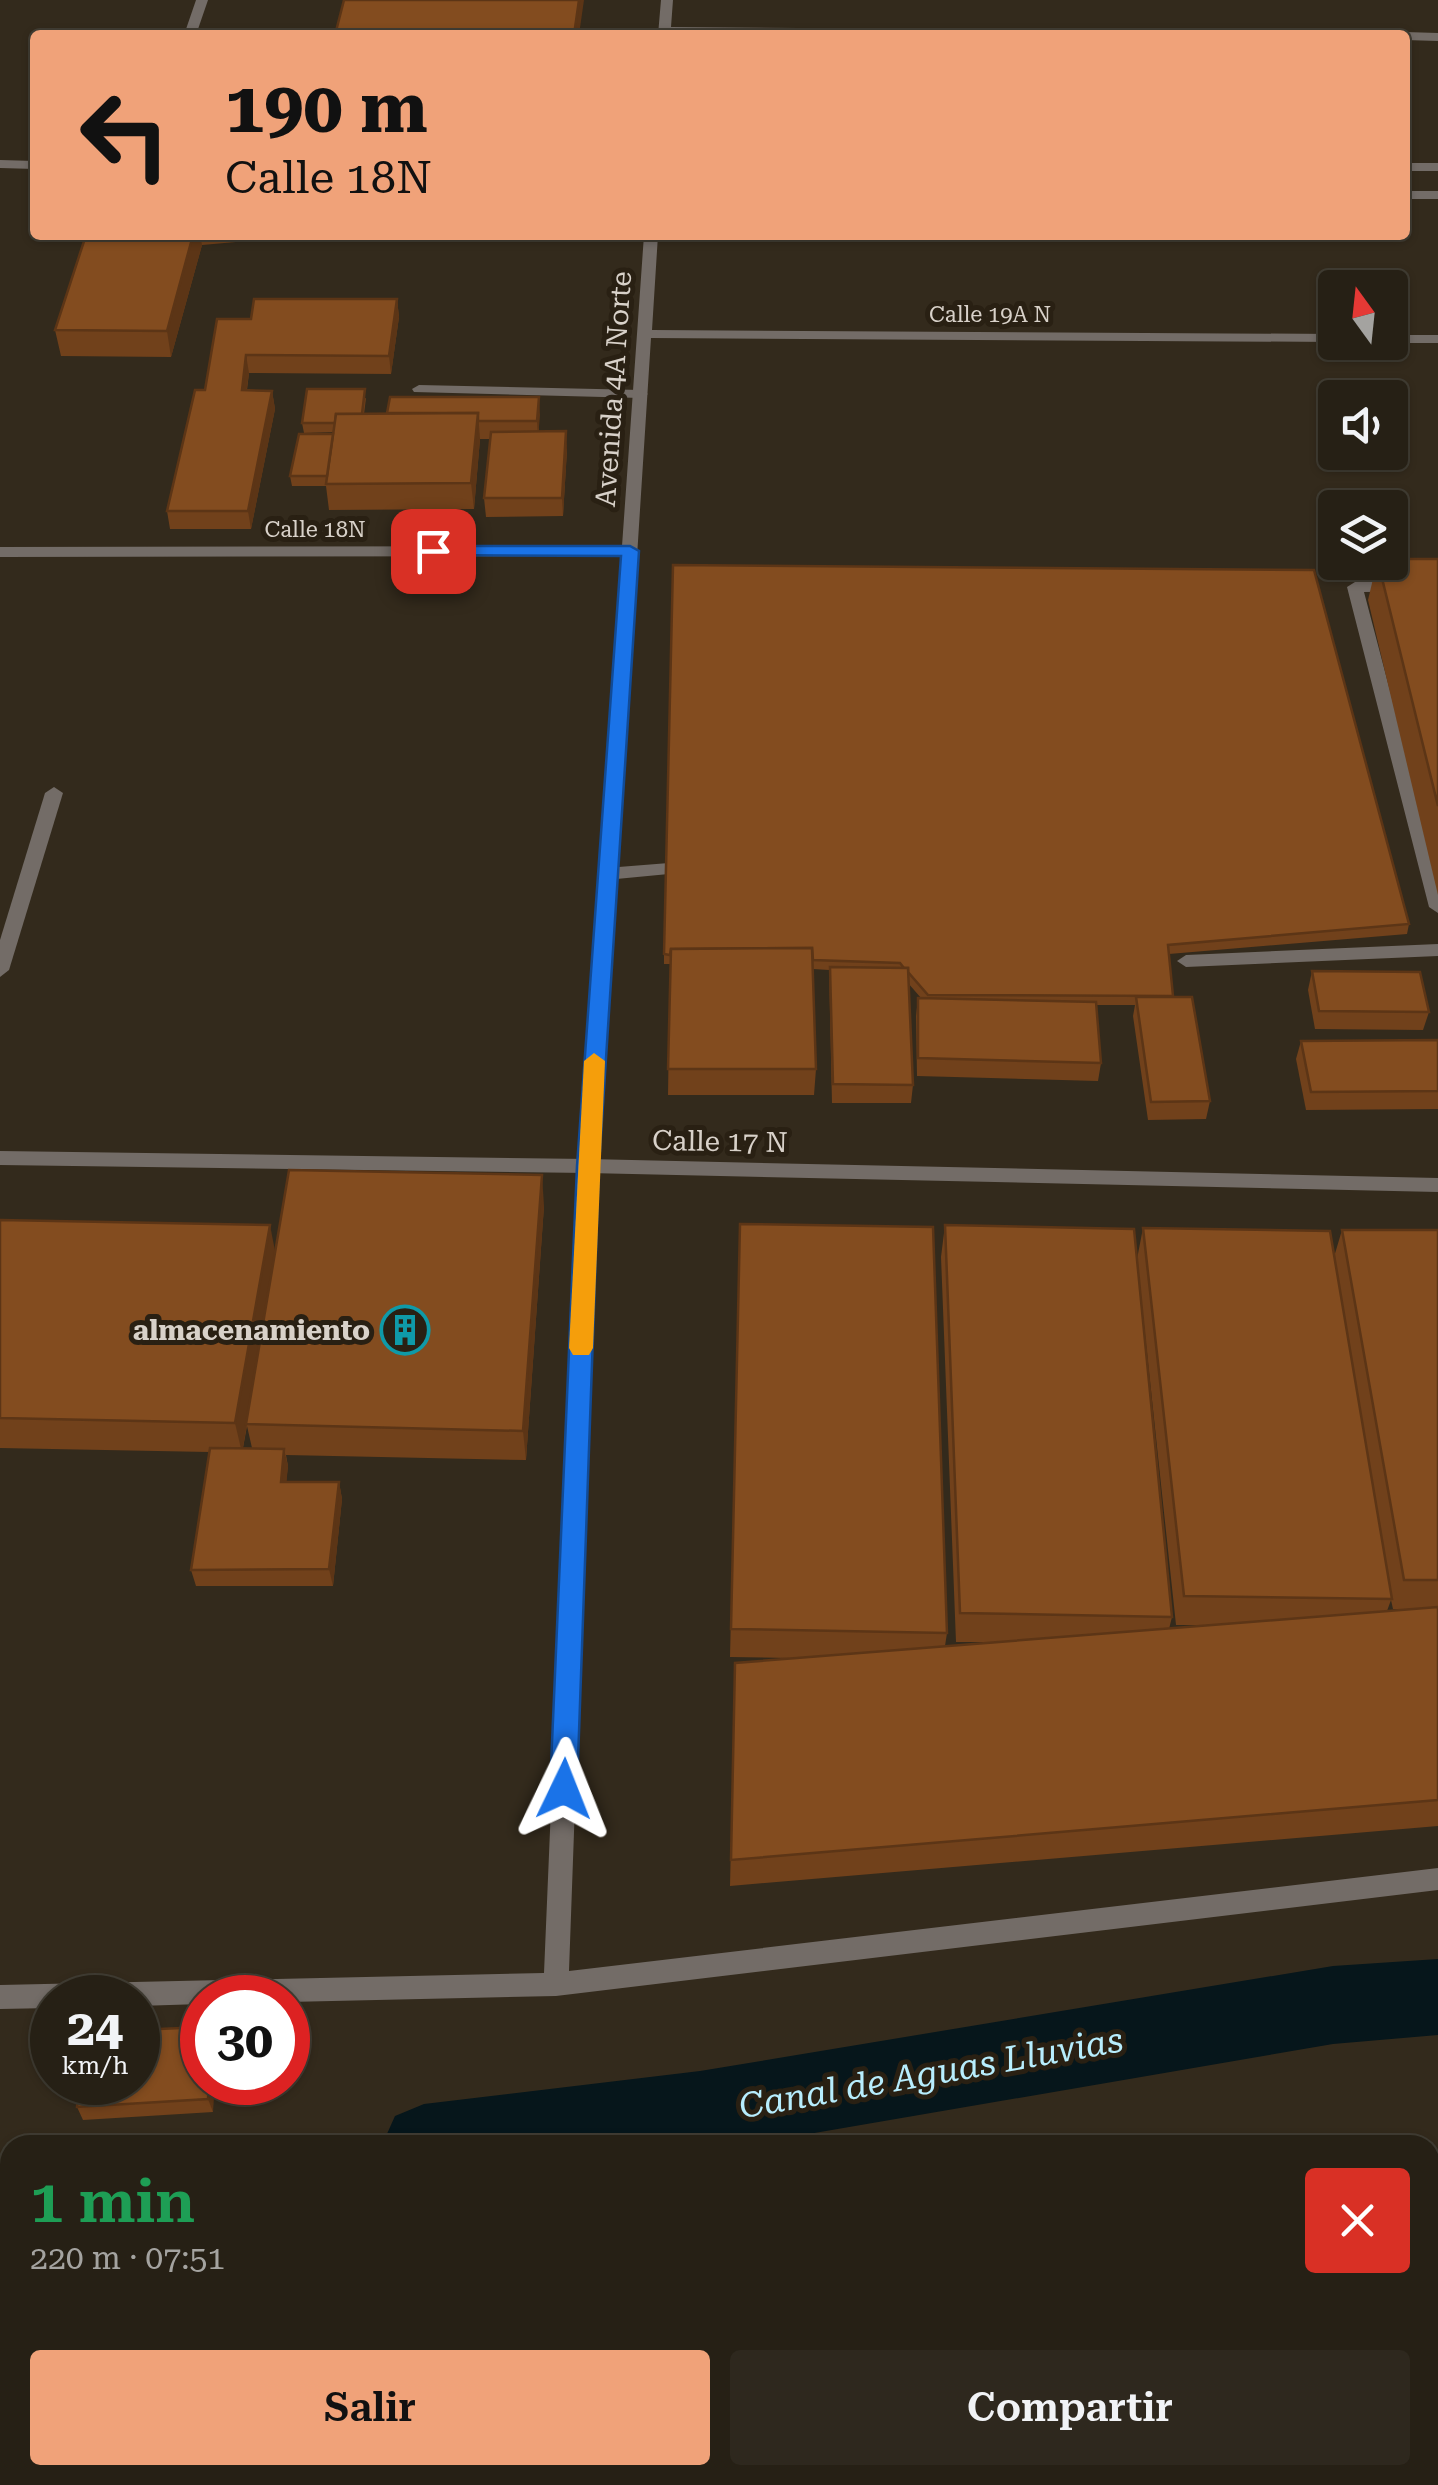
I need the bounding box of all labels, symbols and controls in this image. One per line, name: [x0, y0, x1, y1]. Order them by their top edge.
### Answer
text: 190 m: [225, 67, 428, 149]
icon: left: [60, 70, 190, 200]
text: Calle 18N: [225, 151, 432, 204]
street label: Avenida 4A Norte: [589, 270, 638, 508]
north arrow: [1318, 270, 1408, 360]
map controls: [1318, 270, 1408, 580]
street label: Calle 19A N: [929, 302, 1051, 327]
button: sound: [1318, 380, 1408, 470]
button: layers: [1318, 490, 1408, 580]
pin: [391, 509, 476, 594]
street label: Calle 18N: [264, 517, 366, 542]
icon: arrive: [406, 524, 461, 579]
street label: Calle 17 N: [652, 1124, 788, 1159]
building icon: almacenamiento: [379, 1304, 431, 1356]
place label: almacenamiento: [133, 1314, 370, 1347]
position arrow: [512, 1737, 616, 1841]
speed limit sign: 30: [180, 1975, 310, 2105]
text: 24: [67, 1999, 123, 2057]
water label: Canal de Aguas Lluvias: [736, 2020, 1126, 2127]
text: km/h: [62, 2051, 128, 2080]
text: 1 min: [30, 2166, 195, 2237]
button: close: [1305, 2168, 1410, 2273]
text: 220 m · 07:51: [30, 2239, 225, 2277]
button: Salir: [30, 2350, 710, 2465]
button: Compartir: [730, 2350, 1410, 2465]

